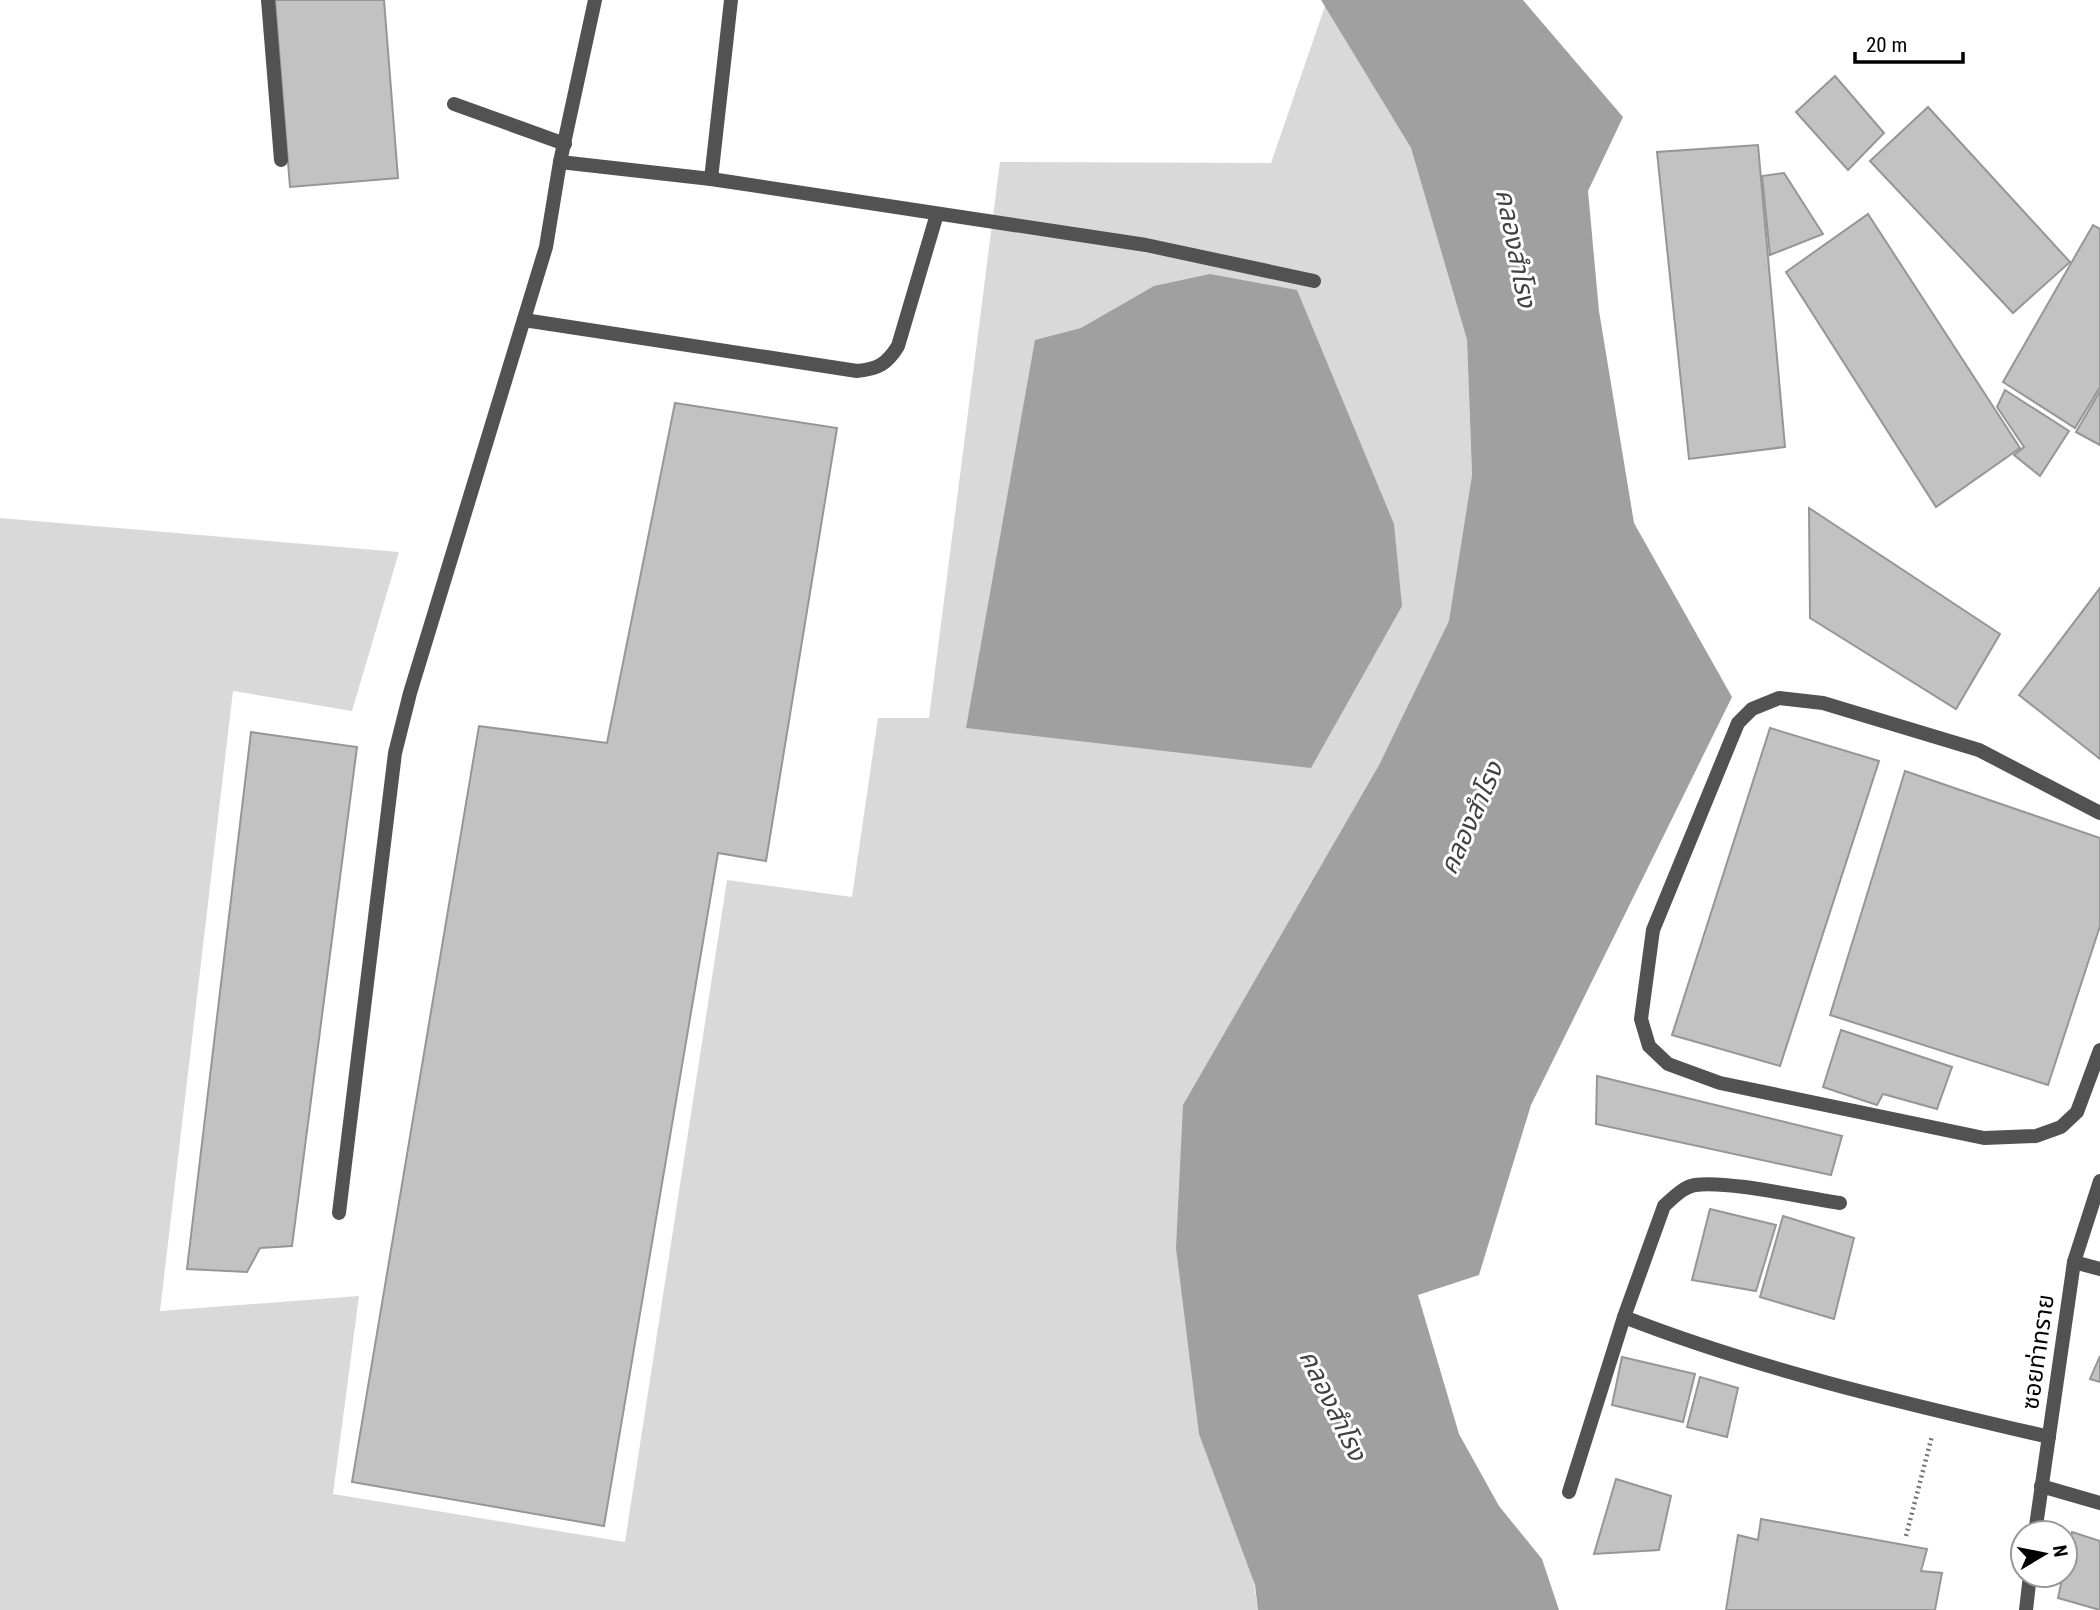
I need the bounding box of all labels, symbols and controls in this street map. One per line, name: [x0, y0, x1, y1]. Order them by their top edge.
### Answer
scale bar: [1855, 21, 1964, 65]
text: 20 m: [1866, 33, 1907, 57]
water label: คลองสำโรง: [1490, 186, 1542, 311]
water label: คลองสำโรง: [1433, 756, 1509, 879]
street label: ซอยท่าทราย: [2016, 1293, 2060, 1411]
water label: คลองสำโรง: [1293, 1345, 1373, 1466]
north arrow: [2009, 1519, 2079, 1589]
text: N: [2048, 1543, 2073, 1559]

